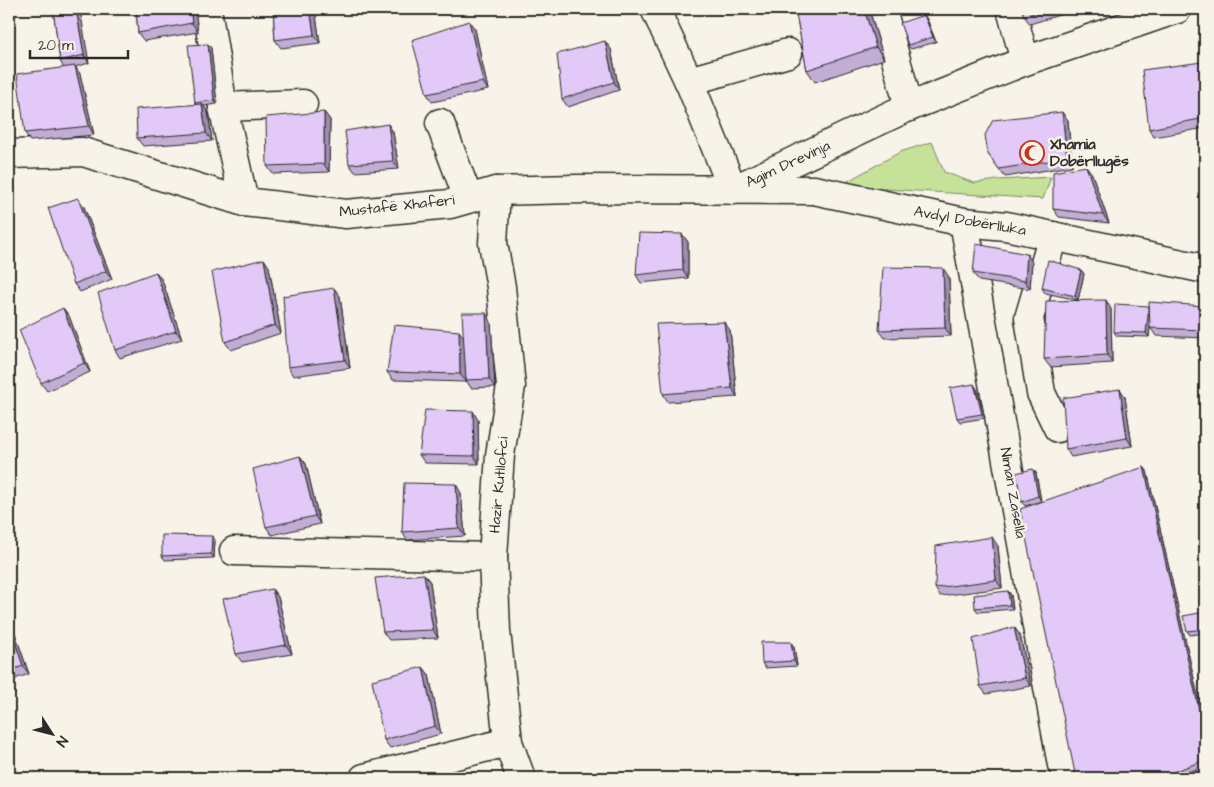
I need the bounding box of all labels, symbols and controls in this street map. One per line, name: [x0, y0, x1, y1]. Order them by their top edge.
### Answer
scale bar: [30, 28, 128, 60]
text: 20 m: [38, 35, 74, 56]
place label: Xhamia Dobërllugës: [1050, 134, 1129, 174]
street label: Agim Drevinja: [742, 135, 835, 194]
mosque icon: Xhamia Dobërllugës: [1019, 140, 1045, 166]
street label: Mustafë Xhaferi: [338, 189, 456, 223]
street label: Avdyl Dobërlluka: [912, 201, 1028, 242]
street label: Hazir Kutllofci: [484, 435, 514, 534]
street label: Niman Zasella: [995, 446, 1031, 540]
north arrow: [28, 710, 78, 760]
text: N: [51, 732, 72, 751]

